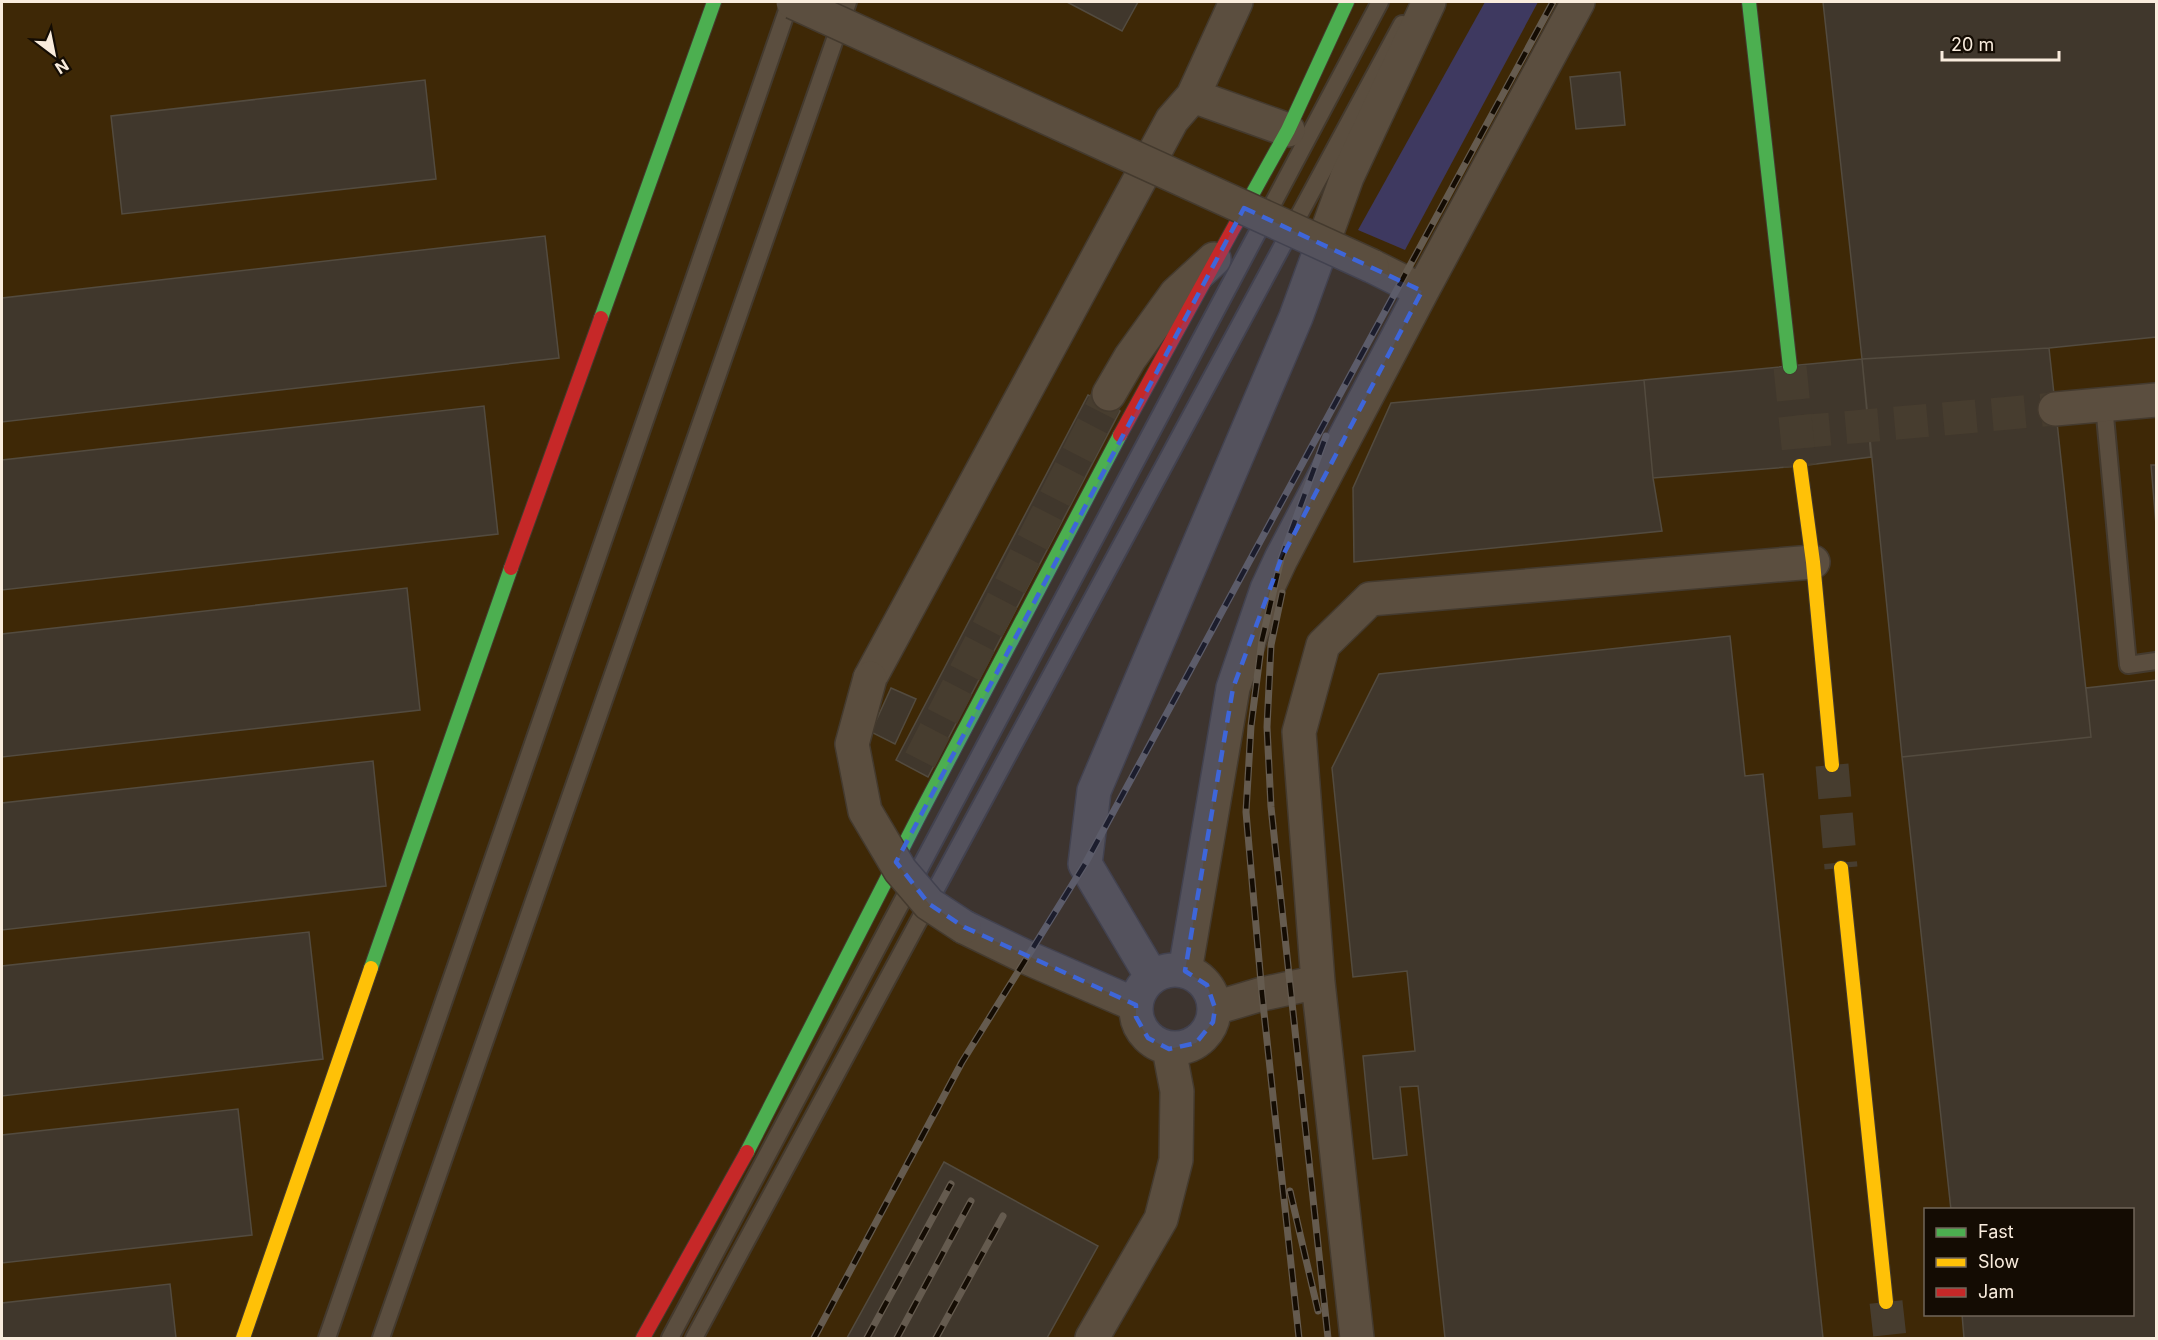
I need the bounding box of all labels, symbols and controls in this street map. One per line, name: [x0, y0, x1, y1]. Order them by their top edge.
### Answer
north arrow: [24, 24, 84, 84]
scale bar: [1942, 24, 2059, 62]
text: 20 m: [1951, 34, 1994, 55]
text: N: [51, 55, 72, 78]
legend: [1924, 1208, 2134, 1316]
text: Fast: [1978, 1221, 2014, 1242]
text: Slow: [1978, 1251, 2019, 1272]
text: Jam: [1978, 1281, 2014, 1302]

